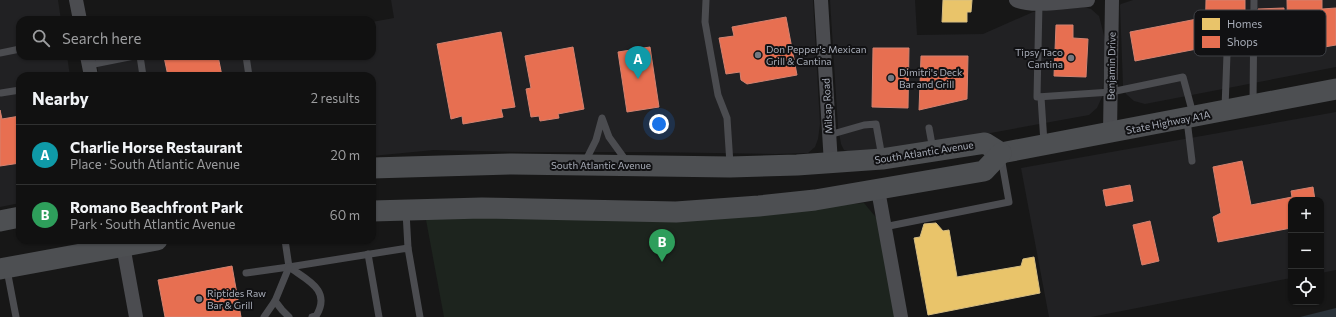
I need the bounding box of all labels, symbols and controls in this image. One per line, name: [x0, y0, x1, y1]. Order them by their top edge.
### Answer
legend: [1194, 10, 1326, 56]
search box: [16, 16, 376, 60]
text: Homes: [1227, 17, 1262, 30]
icon: search: [30, 27, 52, 49]
text: Search here: [62, 29, 141, 47]
street label: Benjamin Drive: [1104, 32, 1118, 100]
text: Shops: [1227, 35, 1258, 48]
place label: Don Pepper's Mexican Grill & Cantina: [766, 43, 867, 67]
pin: A: [625, 46, 651, 79]
place label: Tipsy Taco Cantina: [1015, 46, 1063, 70]
marker: Don Pepper's Mexican Grill & Cantina: [753, 50, 763, 60]
marker: Tipsy Taco Cantina: [1066, 53, 1076, 63]
place label: Dimitri's Deck Bar and Grill: [899, 66, 963, 90]
marker: Dimitri's Deck Bar and Grill: [886, 73, 896, 83]
street label: Milsap Road: [820, 78, 834, 134]
text: Nearby: [32, 88, 89, 109]
text: 2 results: [311, 90, 360, 106]
street label: State Highway A1A: [1125, 108, 1211, 136]
your location: [649, 114, 669, 134]
text: Charlie Horse Restaurant: [70, 138, 242, 156]
street label: South Atlantic Avenue: [874, 138, 974, 166]
text: A: [40, 147, 50, 163]
text: 20 m: [331, 147, 360, 163]
text: Place · South Atlantic Avenue: [70, 156, 240, 172]
street label: South Atlantic Avenue: [551, 159, 651, 171]
map controls: [1288, 197, 1324, 305]
button: +: [1288, 197, 1324, 233]
text: Romano Beachfront Park: [70, 198, 243, 216]
text: B: [41, 207, 49, 223]
text: 60 m: [330, 207, 360, 223]
text: Park · South Atlantic Avenue: [70, 216, 235, 232]
pin: B: [649, 229, 675, 262]
button: −: [1288, 233, 1324, 269]
button: locate: [1288, 269, 1324, 305]
place label: Riptides Raw Bar & Grill: [207, 287, 266, 311]
marker: Riptides Raw Bar & Grill: [194, 294, 204, 304]

